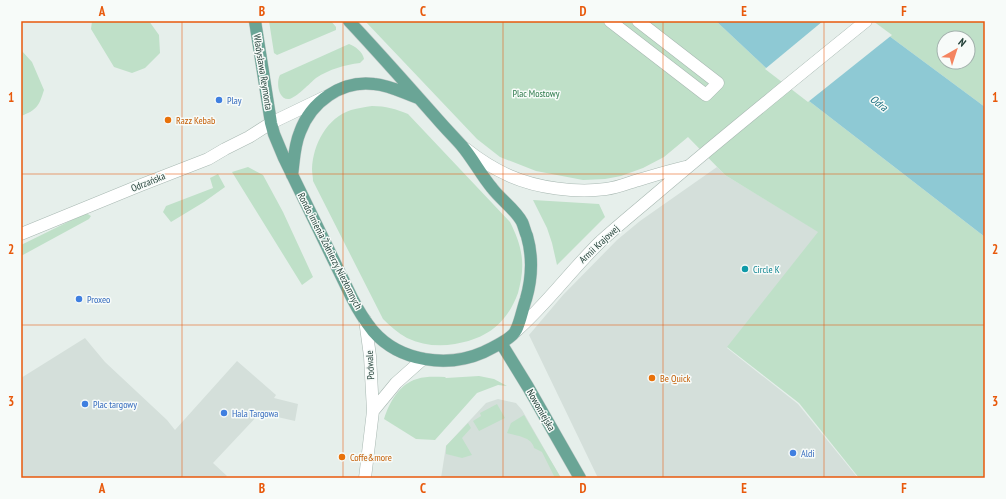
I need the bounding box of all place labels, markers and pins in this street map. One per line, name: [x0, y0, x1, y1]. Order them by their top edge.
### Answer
place label: Play: [227, 94, 242, 107]
marker: Play: [214, 95, 224, 105]
place label: Razz Kebab: [176, 114, 215, 127]
marker: Razz Kebab: [163, 115, 173, 125]
place label: Circle K: [753, 263, 780, 276]
marker: Circle K: [740, 264, 750, 274]
place label: Proxeo: [87, 293, 110, 306]
marker: Proxeo: [74, 294, 84, 304]
place label: Be Quick: [660, 372, 691, 385]
marker: Be Quick: [647, 373, 657, 383]
place label: Plac targowy: [93, 398, 137, 411]
marker: Plac targowy: [80, 399, 90, 409]
place label: Hala Targowa: [232, 407, 278, 420]
marker: Hala Targowa: [219, 408, 229, 418]
place label: Aldi: [801, 447, 815, 460]
marker: Aldi: [788, 448, 798, 458]
place label: Coffe&more: [350, 451, 392, 464]
marker: Coffe&more: [337, 452, 347, 462]

